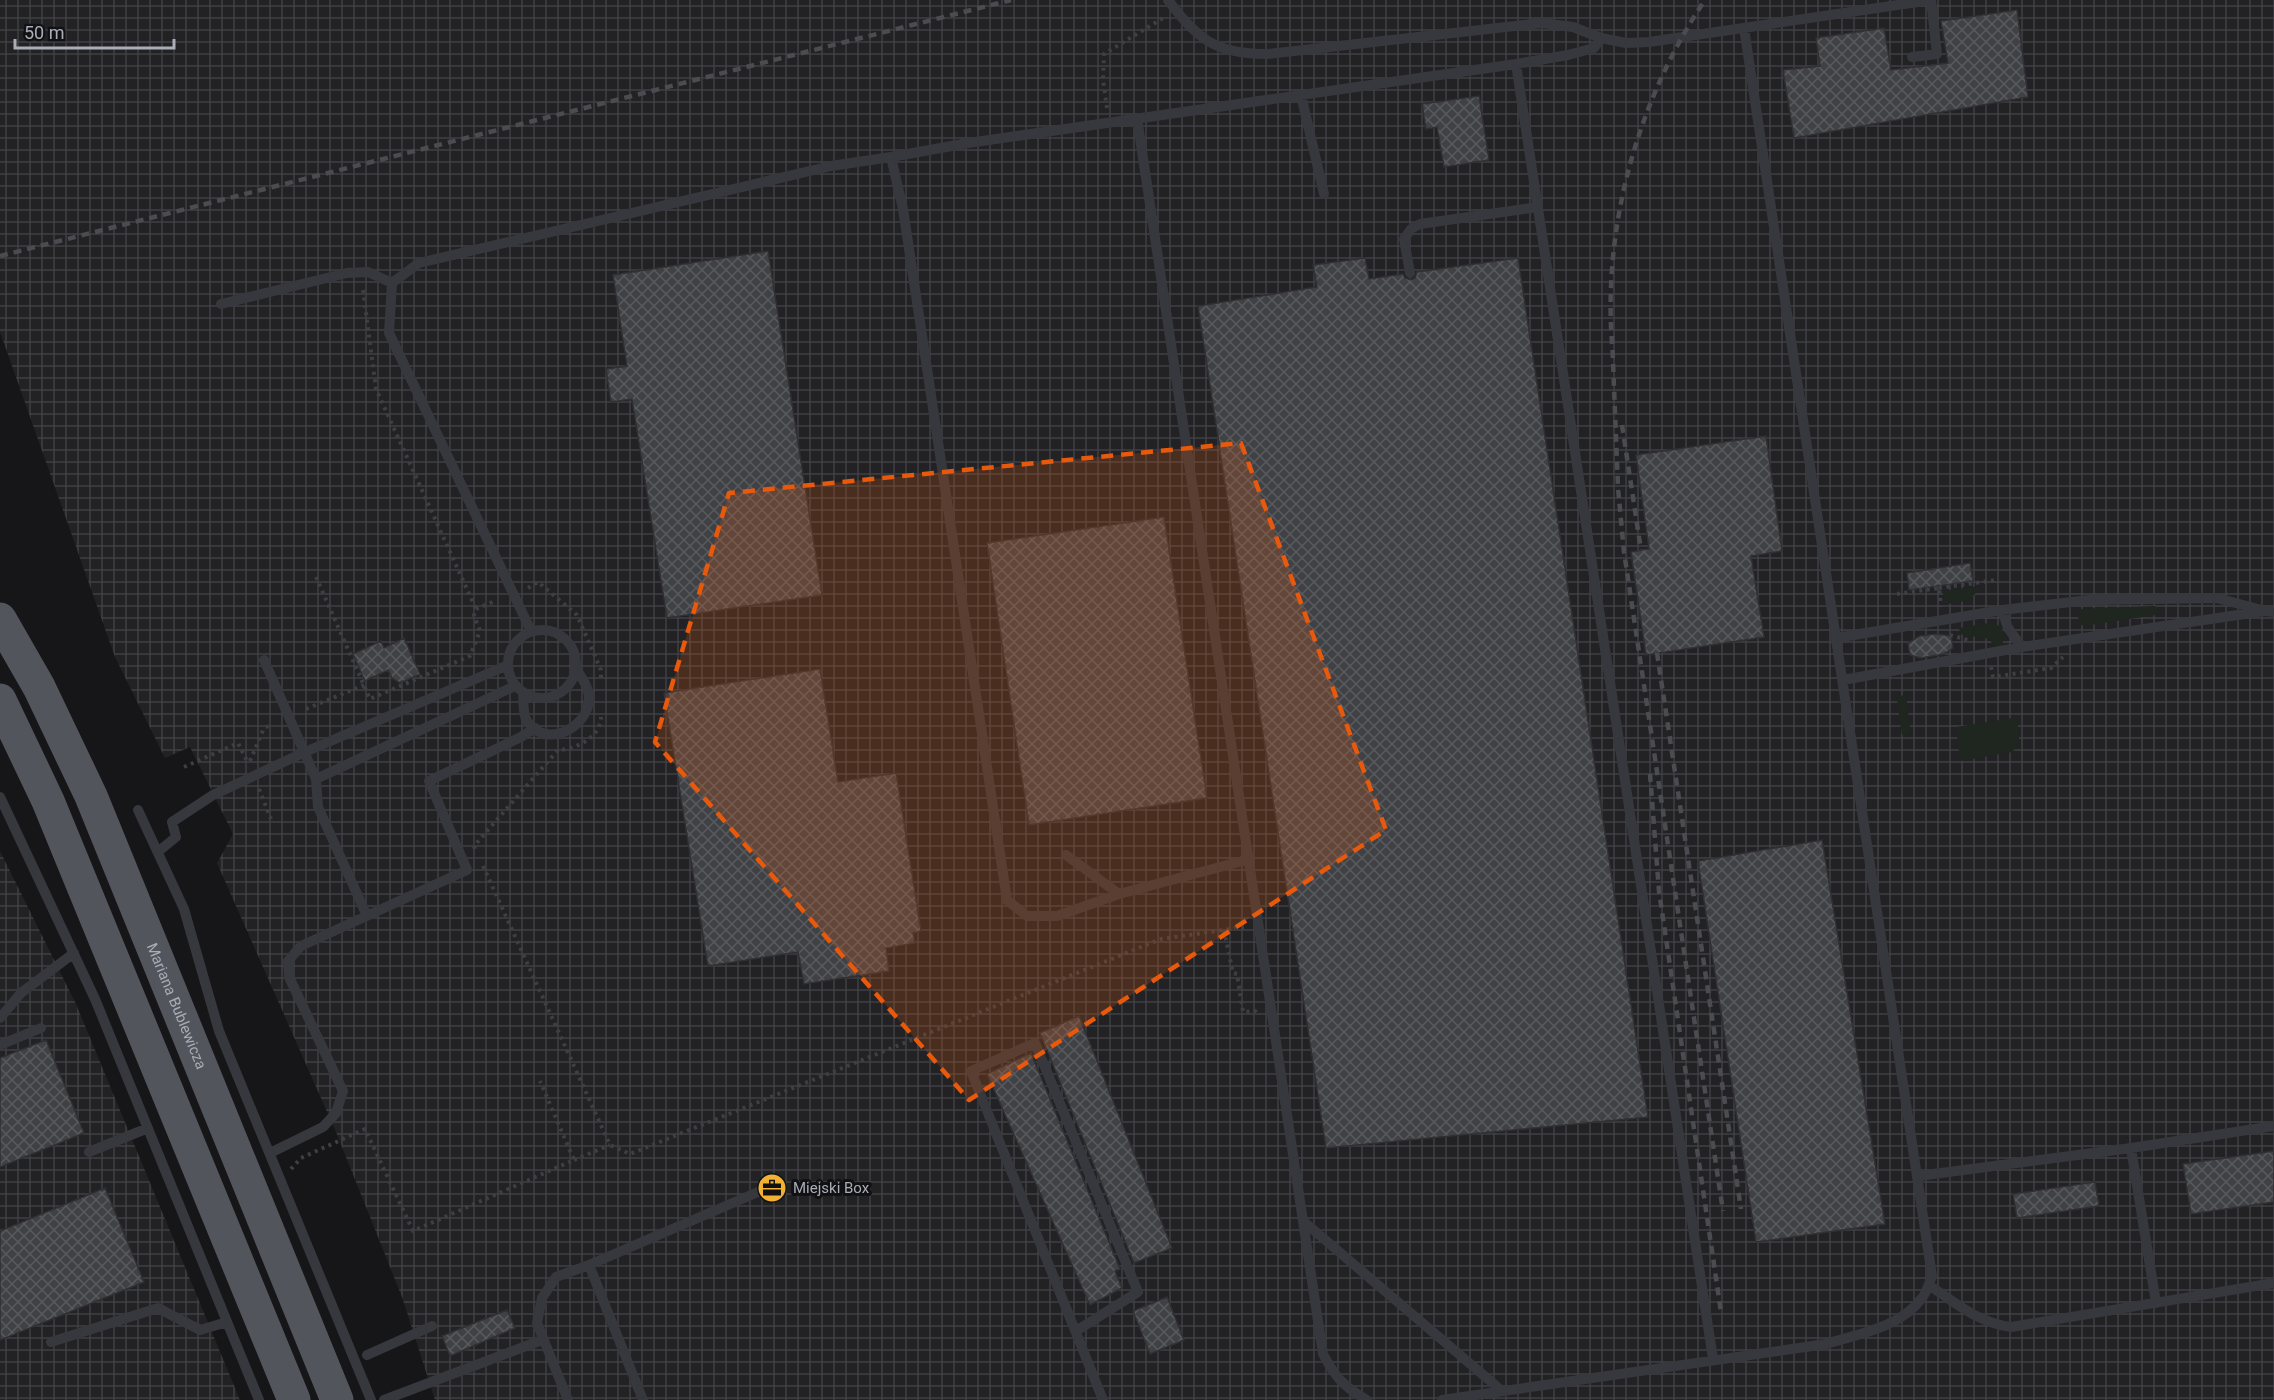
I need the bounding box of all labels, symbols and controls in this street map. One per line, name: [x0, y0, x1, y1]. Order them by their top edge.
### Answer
scale bar: [15, 12, 174, 50]
text: 50 m: [24, 22, 64, 43]
street label: Mariana Bublewicza: [143, 940, 210, 1072]
office icon: Miejski Box: [756, 1172, 788, 1204]
place label: Miejski Box: [793, 1179, 870, 1197]

